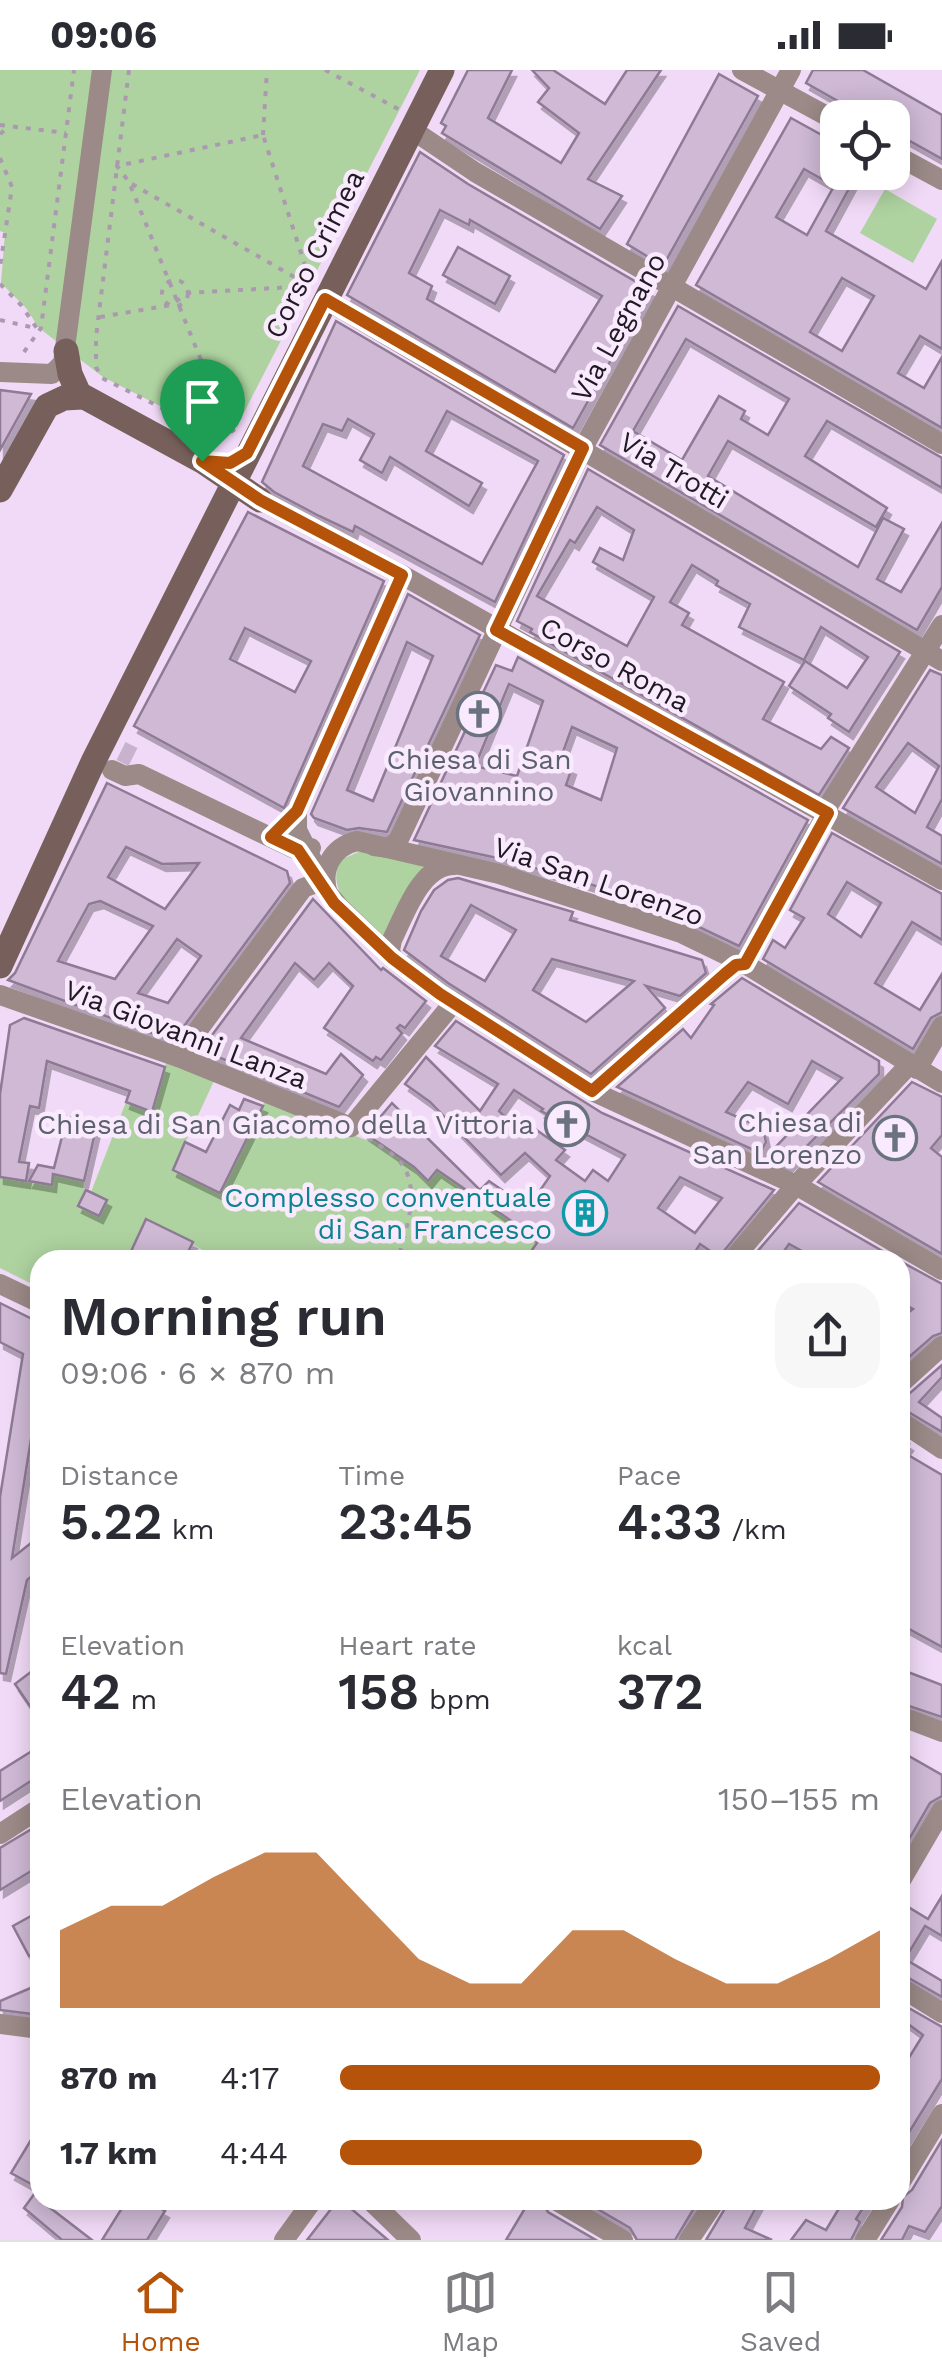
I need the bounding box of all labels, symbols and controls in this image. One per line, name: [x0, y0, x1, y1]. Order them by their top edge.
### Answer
text: 09:06: [50, 13, 157, 57]
map controls: [820, 100, 910, 190]
button: locate: [820, 100, 910, 190]
street label: Corso Crimea: [258, 164, 371, 344]
street label: Via Legnano: [564, 247, 673, 407]
pin: [160, 359, 245, 462]
icon: arrive: [175, 374, 230, 429]
street label: Via Trotti: [613, 425, 734, 516]
street label: Corso Roma: [534, 610, 695, 719]
church icon: Chiesa di San Giovannino: [456, 691, 502, 737]
place label: Chiesa di San Giovannino: [386, 743, 572, 808]
street label: Via San Lorenzo: [490, 830, 708, 933]
street label: Via Giovanni Lanza: [60, 973, 312, 1096]
church icon: Chiesa di San Giacomo della Vittoria: [544, 1101, 590, 1147]
place label: Chiesa di San Lorenzo: [692, 1106, 862, 1171]
place label: Chiesa di San Giacomo della Vittoria: [37, 1108, 534, 1141]
church icon: Chiesa di San Lorenzo: [872, 1115, 918, 1161]
place label: Complesso conventuale di San Francesco: [224, 1181, 552, 1246]
building icon: Complesso conventuale di San Francesco: [562, 1190, 608, 1236]
button: share: [775, 1283, 880, 1388]
text: Morning run: [60, 1284, 387, 1348]
text: 09:06 · 6 × 870 m: [60, 1354, 335, 1392]
text: Distance: [60, 1459, 179, 1492]
text: Time: [338, 1459, 405, 1492]
text: Pace: [617, 1459, 681, 1492]
text: 5.22: [60, 1492, 162, 1551]
text: 23:45: [338, 1492, 473, 1551]
text: 4:33: [617, 1492, 722, 1551]
text: km: [162, 1513, 214, 1546]
text: /km: [722, 1513, 787, 1546]
text: Elevation: [60, 1629, 185, 1662]
text: Heart rate: [338, 1629, 477, 1662]
text: kcal: [617, 1629, 672, 1662]
text: 42: [60, 1662, 121, 1721]
text: 158: [338, 1662, 419, 1721]
text: 372: [617, 1662, 704, 1721]
text: m: [121, 1683, 157, 1716]
text: bpm: [419, 1683, 491, 1716]
text: Elevation: [60, 1780, 203, 1818]
text: 150–155 m: [718, 1780, 880, 1818]
text: 870 m: [60, 2059, 157, 2097]
text: 4:17: [220, 2059, 279, 2097]
text: 1.7 km: [60, 2134, 157, 2172]
text: 4:44: [220, 2134, 288, 2172]
tab: Home: [121, 2265, 201, 2358]
tab: Map: [442, 2265, 499, 2358]
tab: Saved: [740, 2265, 821, 2358]

